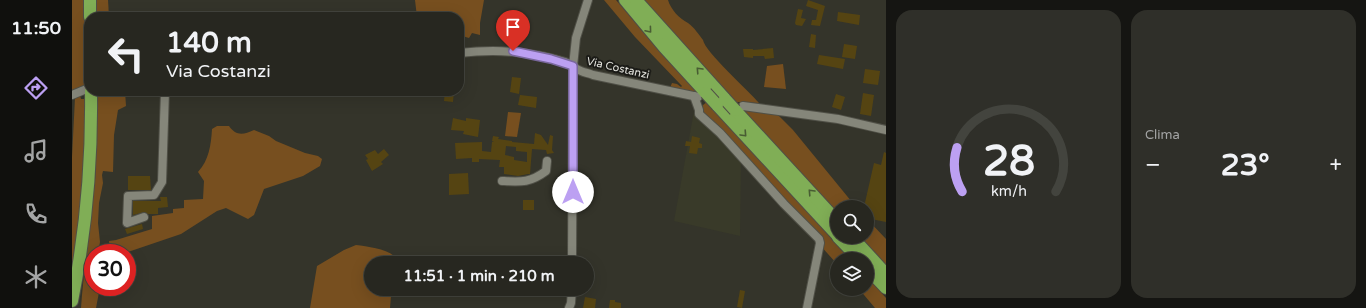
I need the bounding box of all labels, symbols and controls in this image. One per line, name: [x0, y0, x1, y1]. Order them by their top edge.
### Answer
pin: [496, 10, 530, 51]
icon: arrive: [502, 16, 524, 38]
text: 11:50: [11, 17, 61, 39]
one-way arrow: [645, 25, 652, 33]
text: 140 m: [166, 26, 252, 60]
icon: left: [100, 28, 152, 80]
street label: Via Costanzi: [585, 54, 651, 82]
text: Via Costanzi: [166, 60, 271, 82]
one-way arrow: [696, 67, 703, 75]
icon: directions: [22, 74, 50, 102]
text: Clima: [1145, 127, 1180, 143]
one-way arrow: [739, 129, 746, 137]
icon: music: [22, 137, 50, 165]
text: 28: [982, 137, 1035, 187]
text: 23°: [1221, 147, 1270, 184]
text: −: [1145, 152, 1161, 178]
text: +: [1330, 152, 1342, 178]
position arrow: [552, 171, 594, 213]
text: km/h: [991, 183, 1026, 200]
one-way arrow: [808, 189, 815, 197]
icon: phone: [22, 200, 50, 228]
map controls: [830, 200, 874, 296]
button: search: [830, 200, 874, 244]
speed limit sign: 30: [84, 244, 136, 296]
button: layers: [830, 252, 874, 296]
icon: climate: [22, 263, 50, 291]
text: 11:51 · 1 min · 210 m: [404, 267, 554, 285]

